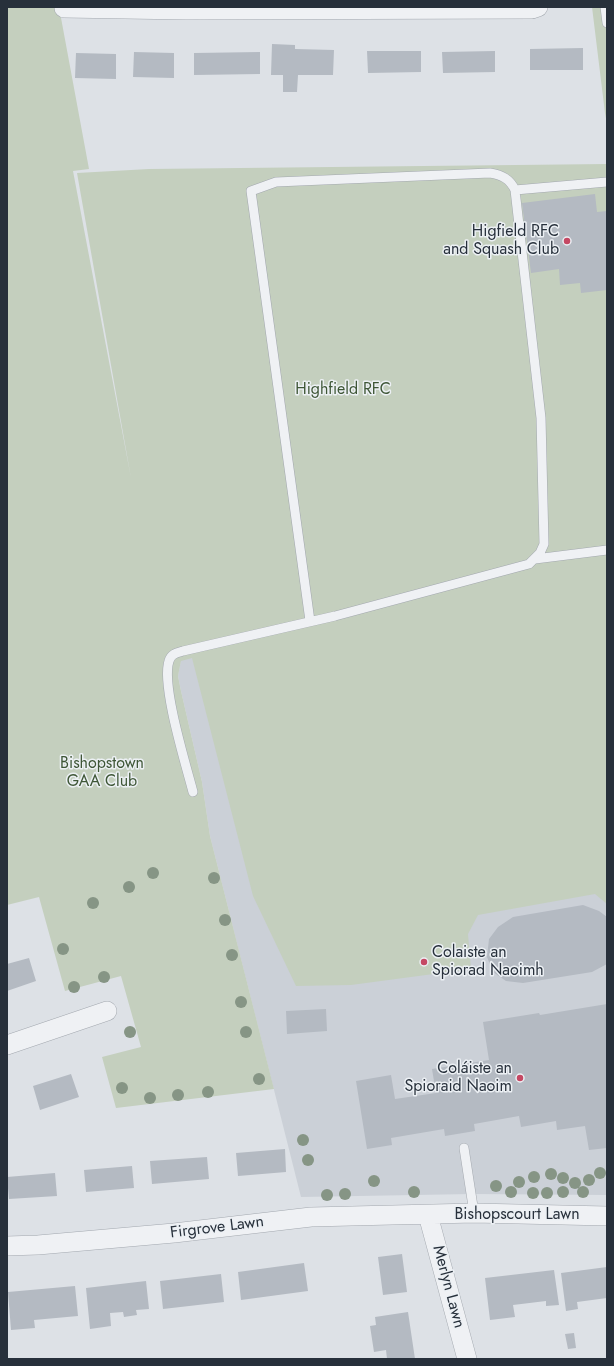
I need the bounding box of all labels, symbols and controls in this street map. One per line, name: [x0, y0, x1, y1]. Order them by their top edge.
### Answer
place label: Higfield RFC and Squash Club: [443, 222, 559, 260]
marker: Higfield RFC and Squash Club: [562, 236, 572, 246]
park label: Highfield RFC: [295, 380, 391, 400]
park label: Bishopstown GAA Club: [60, 754, 144, 792]
place label: Colaiste an Spiorad Naoimh: [432, 943, 544, 981]
marker: Colaiste an Spiorad Naoimh: [419, 957, 429, 967]
place label: Coláiste an Spioraid Naoim: [404, 1059, 512, 1097]
marker: Coláiste an Spioraid Naoim: [515, 1073, 525, 1083]
street label: Bishopscourt Lawn: [454, 1205, 580, 1225]
street label: Firgrove Lawn: [169, 1213, 265, 1243]
street label: Merlyn Lawn: [428, 1244, 468, 1330]

